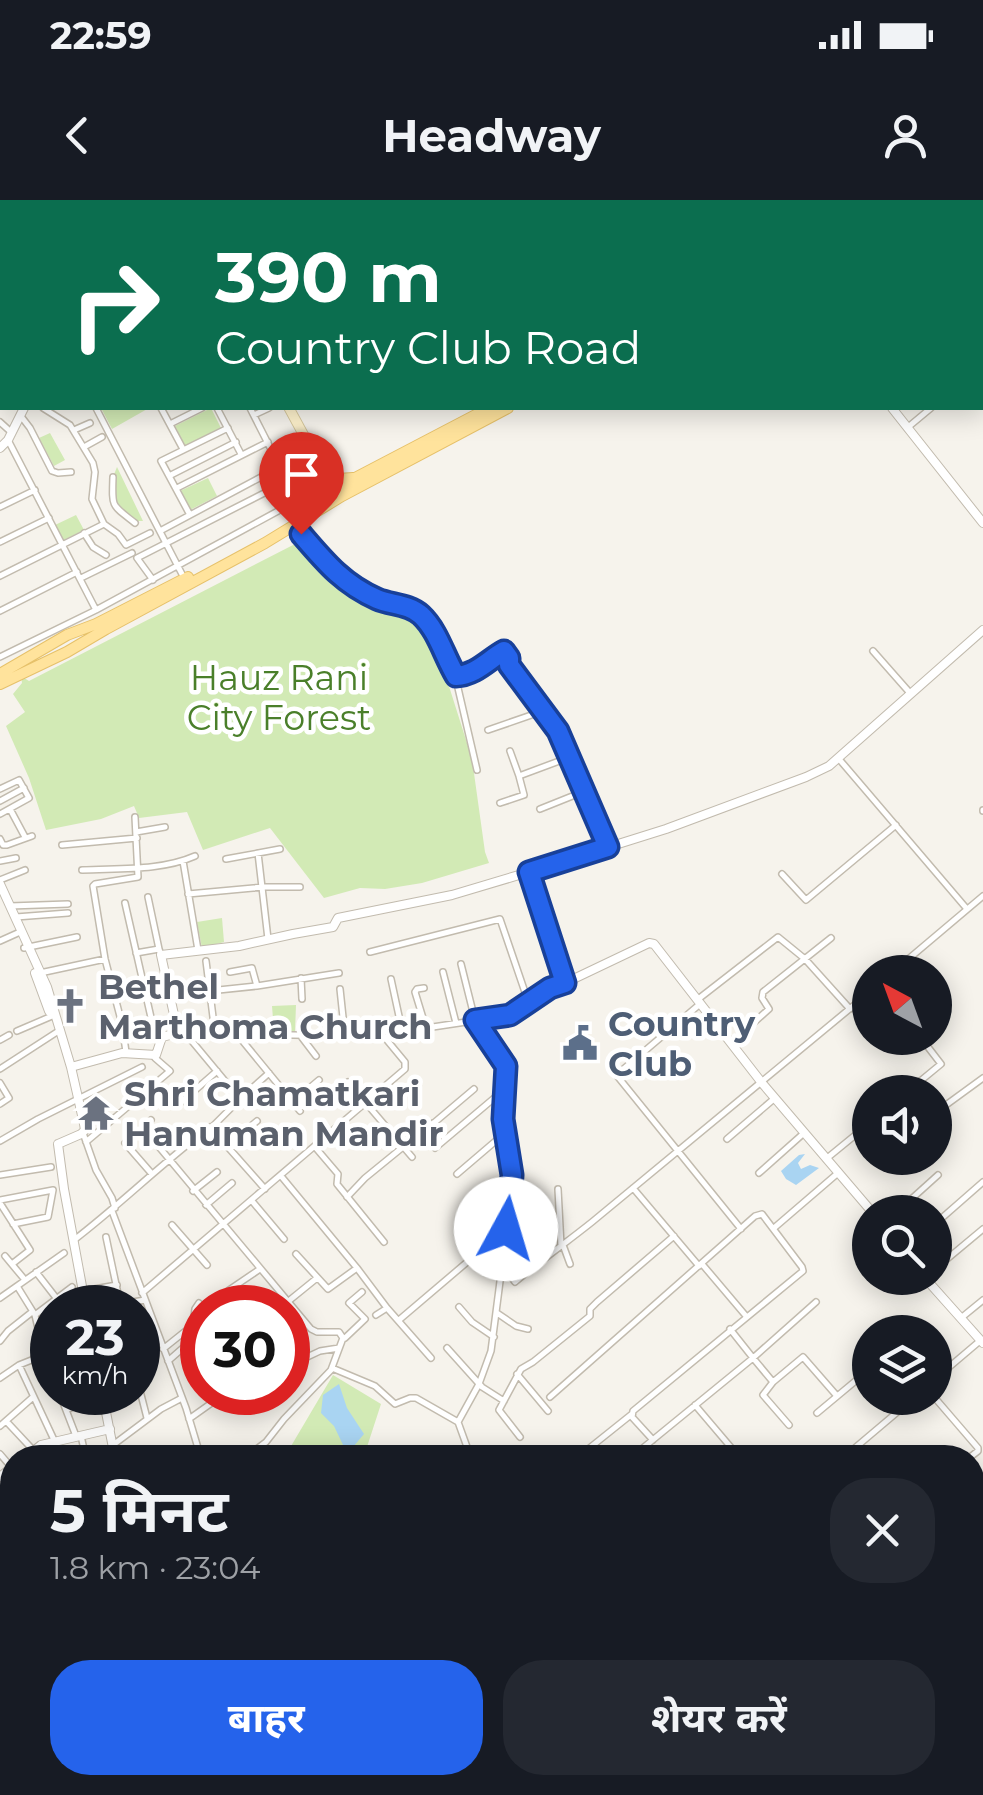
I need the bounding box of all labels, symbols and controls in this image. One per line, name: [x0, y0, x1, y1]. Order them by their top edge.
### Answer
text: 22:59: [50, 12, 152, 59]
icon: back: [50, 108, 105, 163]
text: Headway: [382, 108, 601, 163]
icon: person: [878, 108, 933, 163]
text: 390 m: [215, 234, 442, 320]
icon: right: [50, 240, 180, 370]
text: Country Club Road: [215, 320, 641, 375]
pin: [259, 432, 344, 535]
icon: arrive: [274, 447, 329, 502]
park label: Hauz Rani City Forest: [187, 656, 371, 739]
north arrow: [852, 955, 952, 1055]
map controls: [852, 955, 952, 1415]
place label: Bethel Marthoma Church: [98, 965, 432, 1048]
church icon: Bethel Marthoma Church: [51, 987, 89, 1025]
place label: Country Club: [608, 1002, 756, 1085]
public building icon: Country Club: [561, 1024, 599, 1062]
place label: Shri Chamatkari Hanuman Mandir: [124, 1072, 444, 1155]
button: sound: [852, 1075, 952, 1175]
temple icon: Shri Chamatkari Hanuman Mandir: [77, 1094, 115, 1132]
position arrow: [454, 1177, 558, 1281]
button: search: [852, 1195, 952, 1295]
speed limit sign: 30: [180, 1285, 310, 1415]
text: 23: [65, 1307, 125, 1368]
button: layers: [852, 1315, 952, 1415]
text: km/h: [62, 1360, 128, 1390]
text: 5 मिनट: [50, 1474, 229, 1547]
button: close: [830, 1478, 935, 1583]
text: 1.8 km · 23:04: [50, 1548, 260, 1587]
button: बाहर: [50, 1660, 483, 1775]
button: शेयर करें: [503, 1660, 935, 1775]

